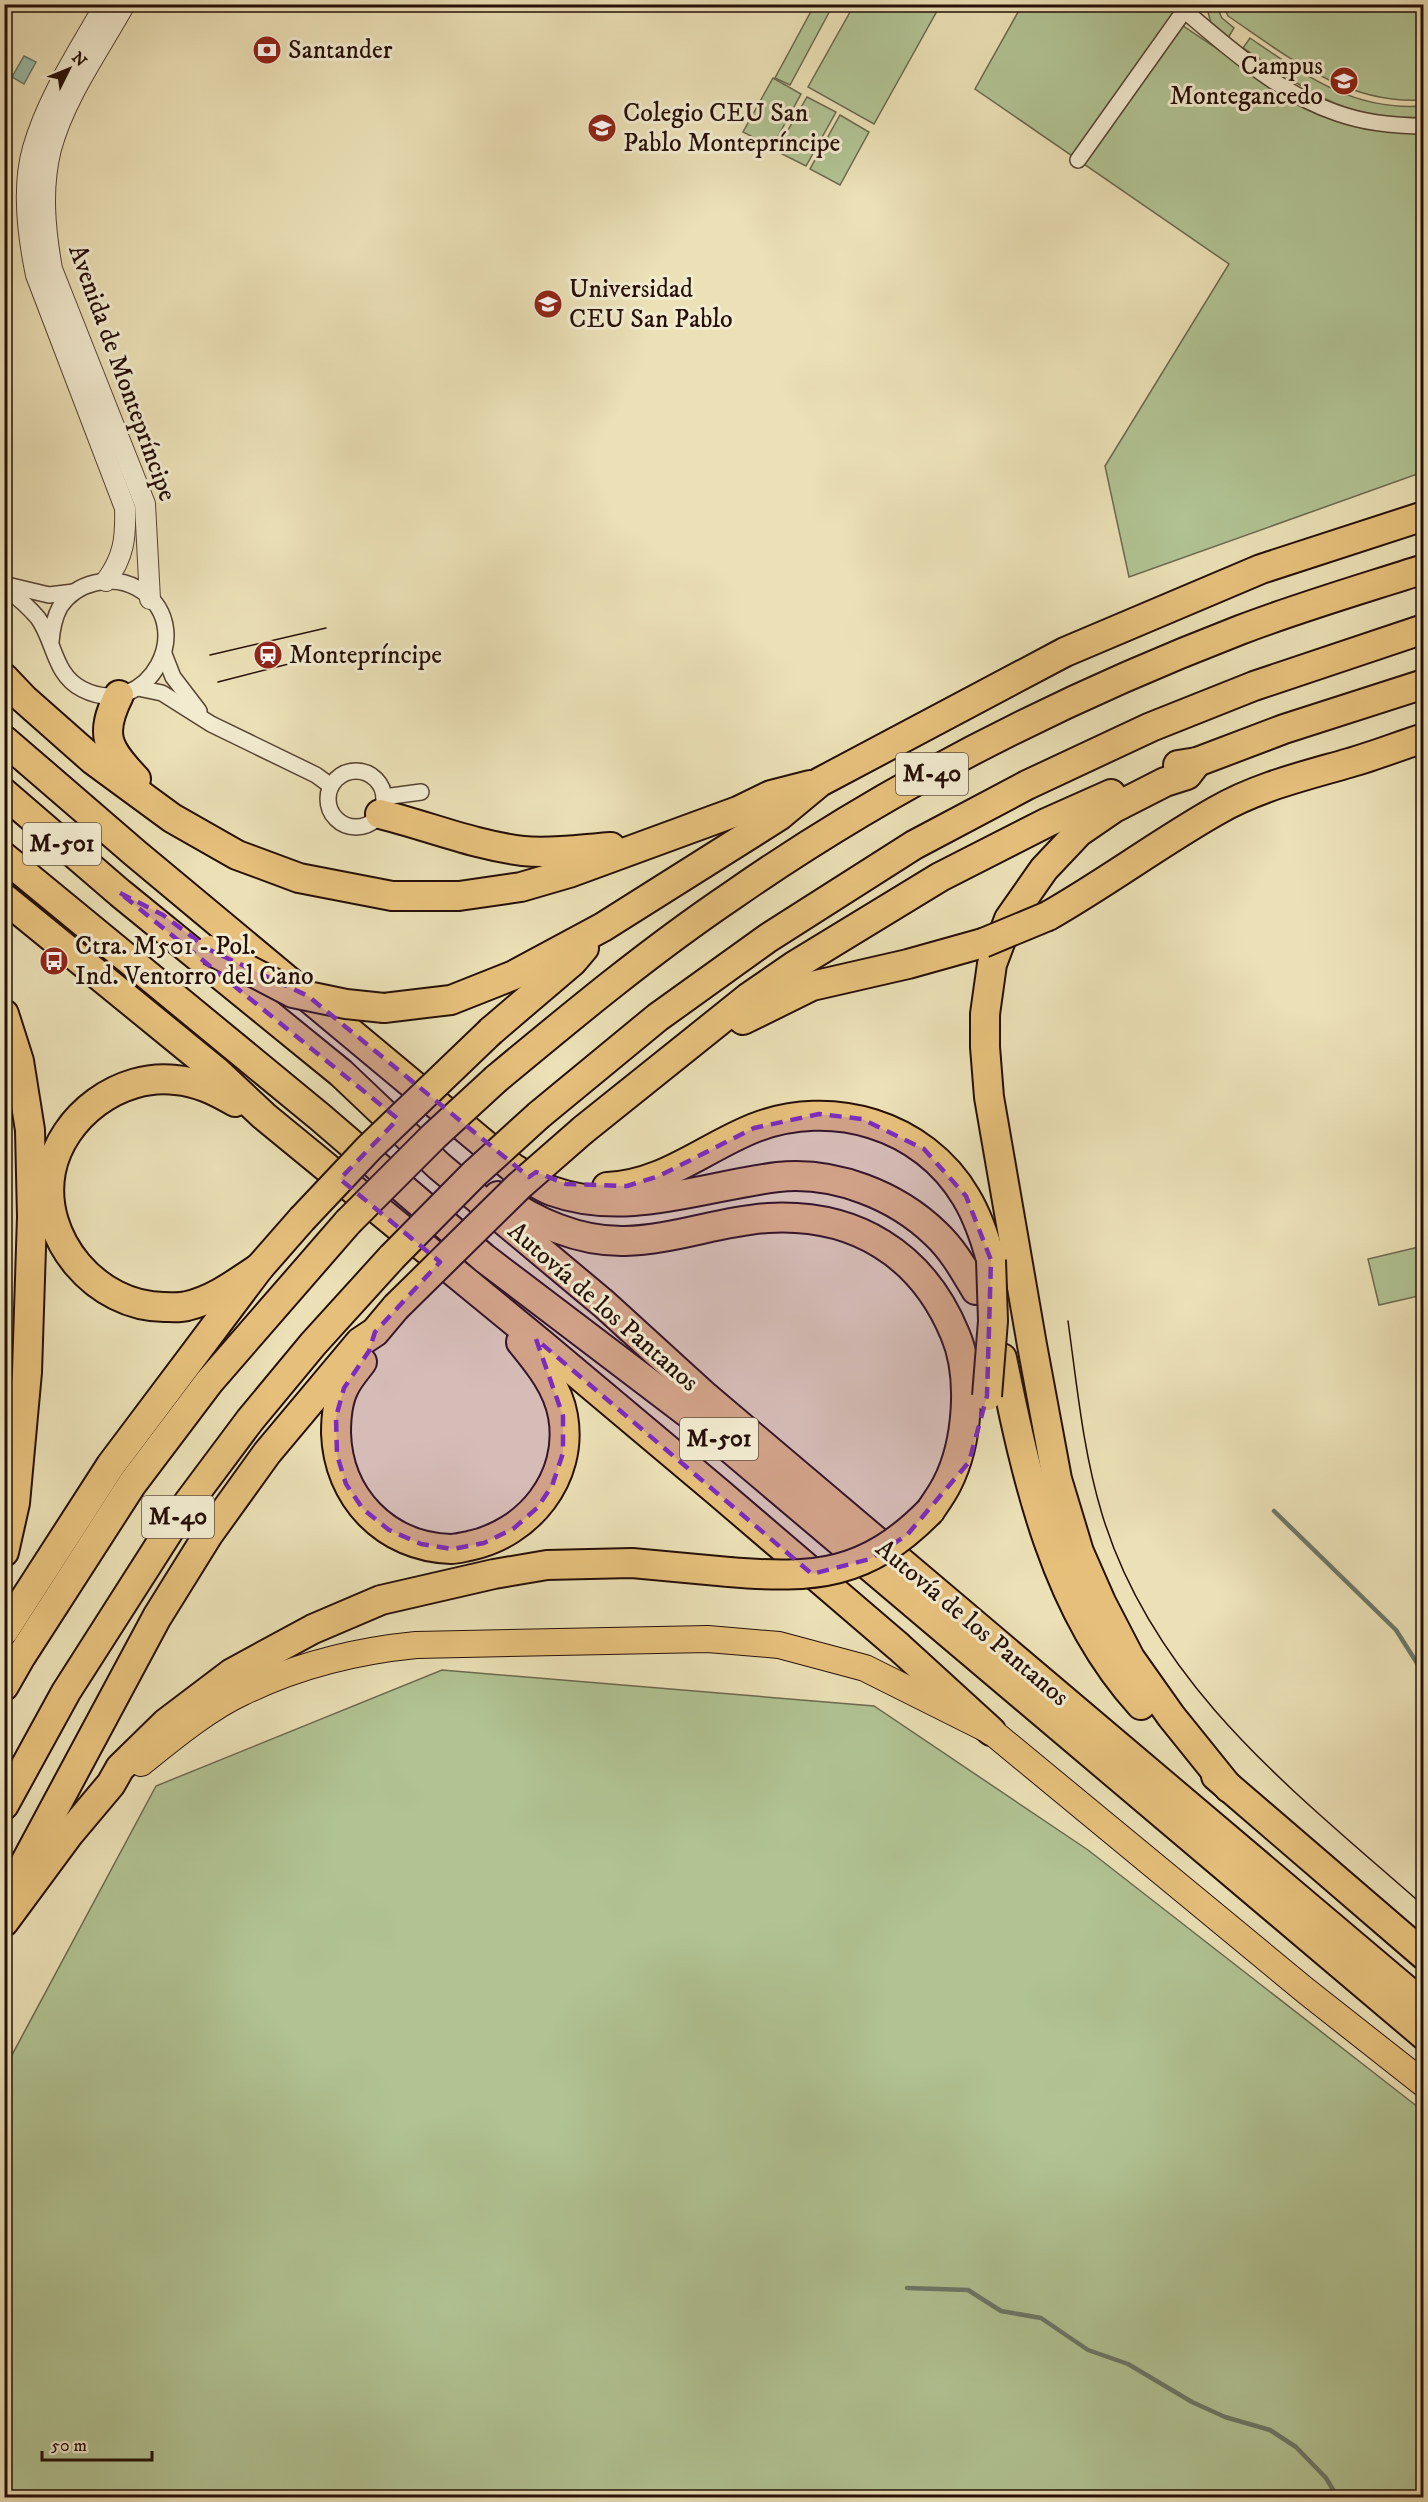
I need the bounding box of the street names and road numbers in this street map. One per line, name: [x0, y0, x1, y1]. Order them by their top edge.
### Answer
street label: Avenida de Montepríncipe: [60, 240, 184, 506]
road number: M-40: [896, 753, 968, 795]
road number: M-501: [23, 823, 101, 865]
street label: Autovía de los Pantanos: [501, 1215, 705, 1399]
road number: M-501: [680, 1418, 758, 1460]
road number: M-40: [142, 1496, 214, 1538]
street label: Autovía de los Pantanos: [868, 1532, 1076, 1714]

